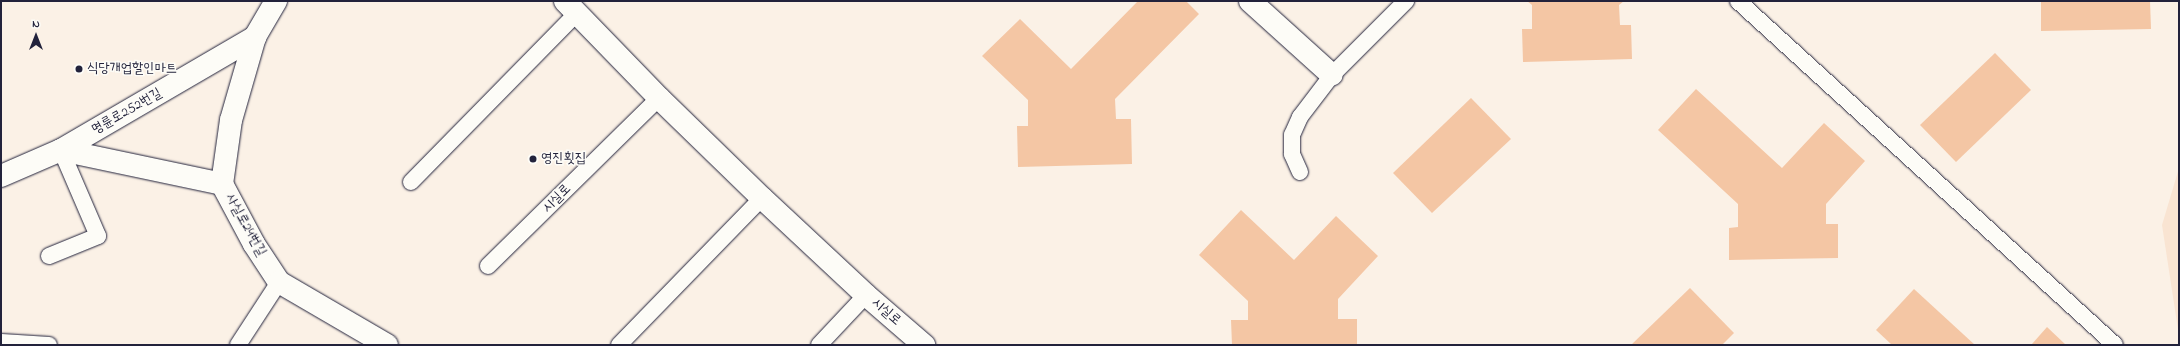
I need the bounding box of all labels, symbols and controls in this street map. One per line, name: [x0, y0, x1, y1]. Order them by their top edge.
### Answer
north arrow: [16, 16, 56, 56]
text: N: [32, 16, 40, 32]
place label: 식당개업할인마트: [87, 61, 177, 77]
marker: 식당개업할인마트: [74, 64, 84, 74]
street label: 명륜로252번길: [89, 85, 165, 139]
place label: 영진횟집: [541, 151, 586, 167]
marker: 영진횟집: [528, 154, 538, 164]
street label: 시실로: [539, 181, 575, 217]
street label: 사실로24번길: [221, 191, 269, 259]
street label: 시실로: [868, 295, 904, 329]

